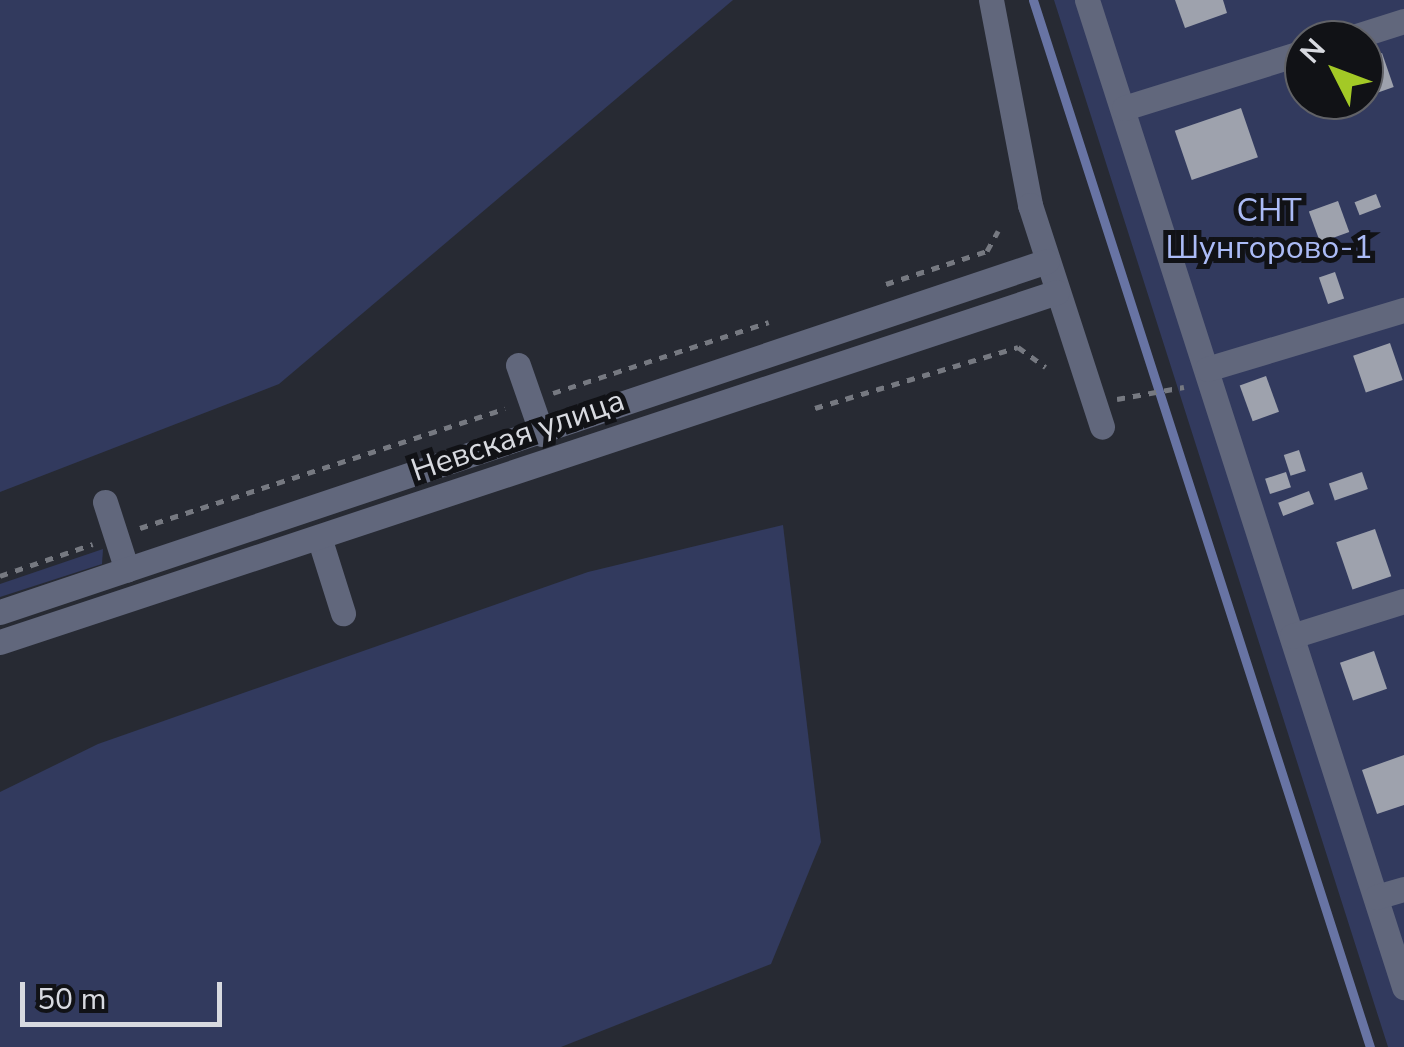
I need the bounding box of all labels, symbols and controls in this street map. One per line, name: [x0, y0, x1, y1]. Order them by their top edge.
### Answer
north arrow: [1284, 20, 1384, 120]
text: N: [1292, 31, 1334, 72]
park label: СНТ Шунгорово-1: [1165, 193, 1373, 268]
street label: Невская улица: [406, 382, 630, 490]
scale bar: [25, 962, 228, 1024]
text: 50 m: [37, 979, 106, 1020]

